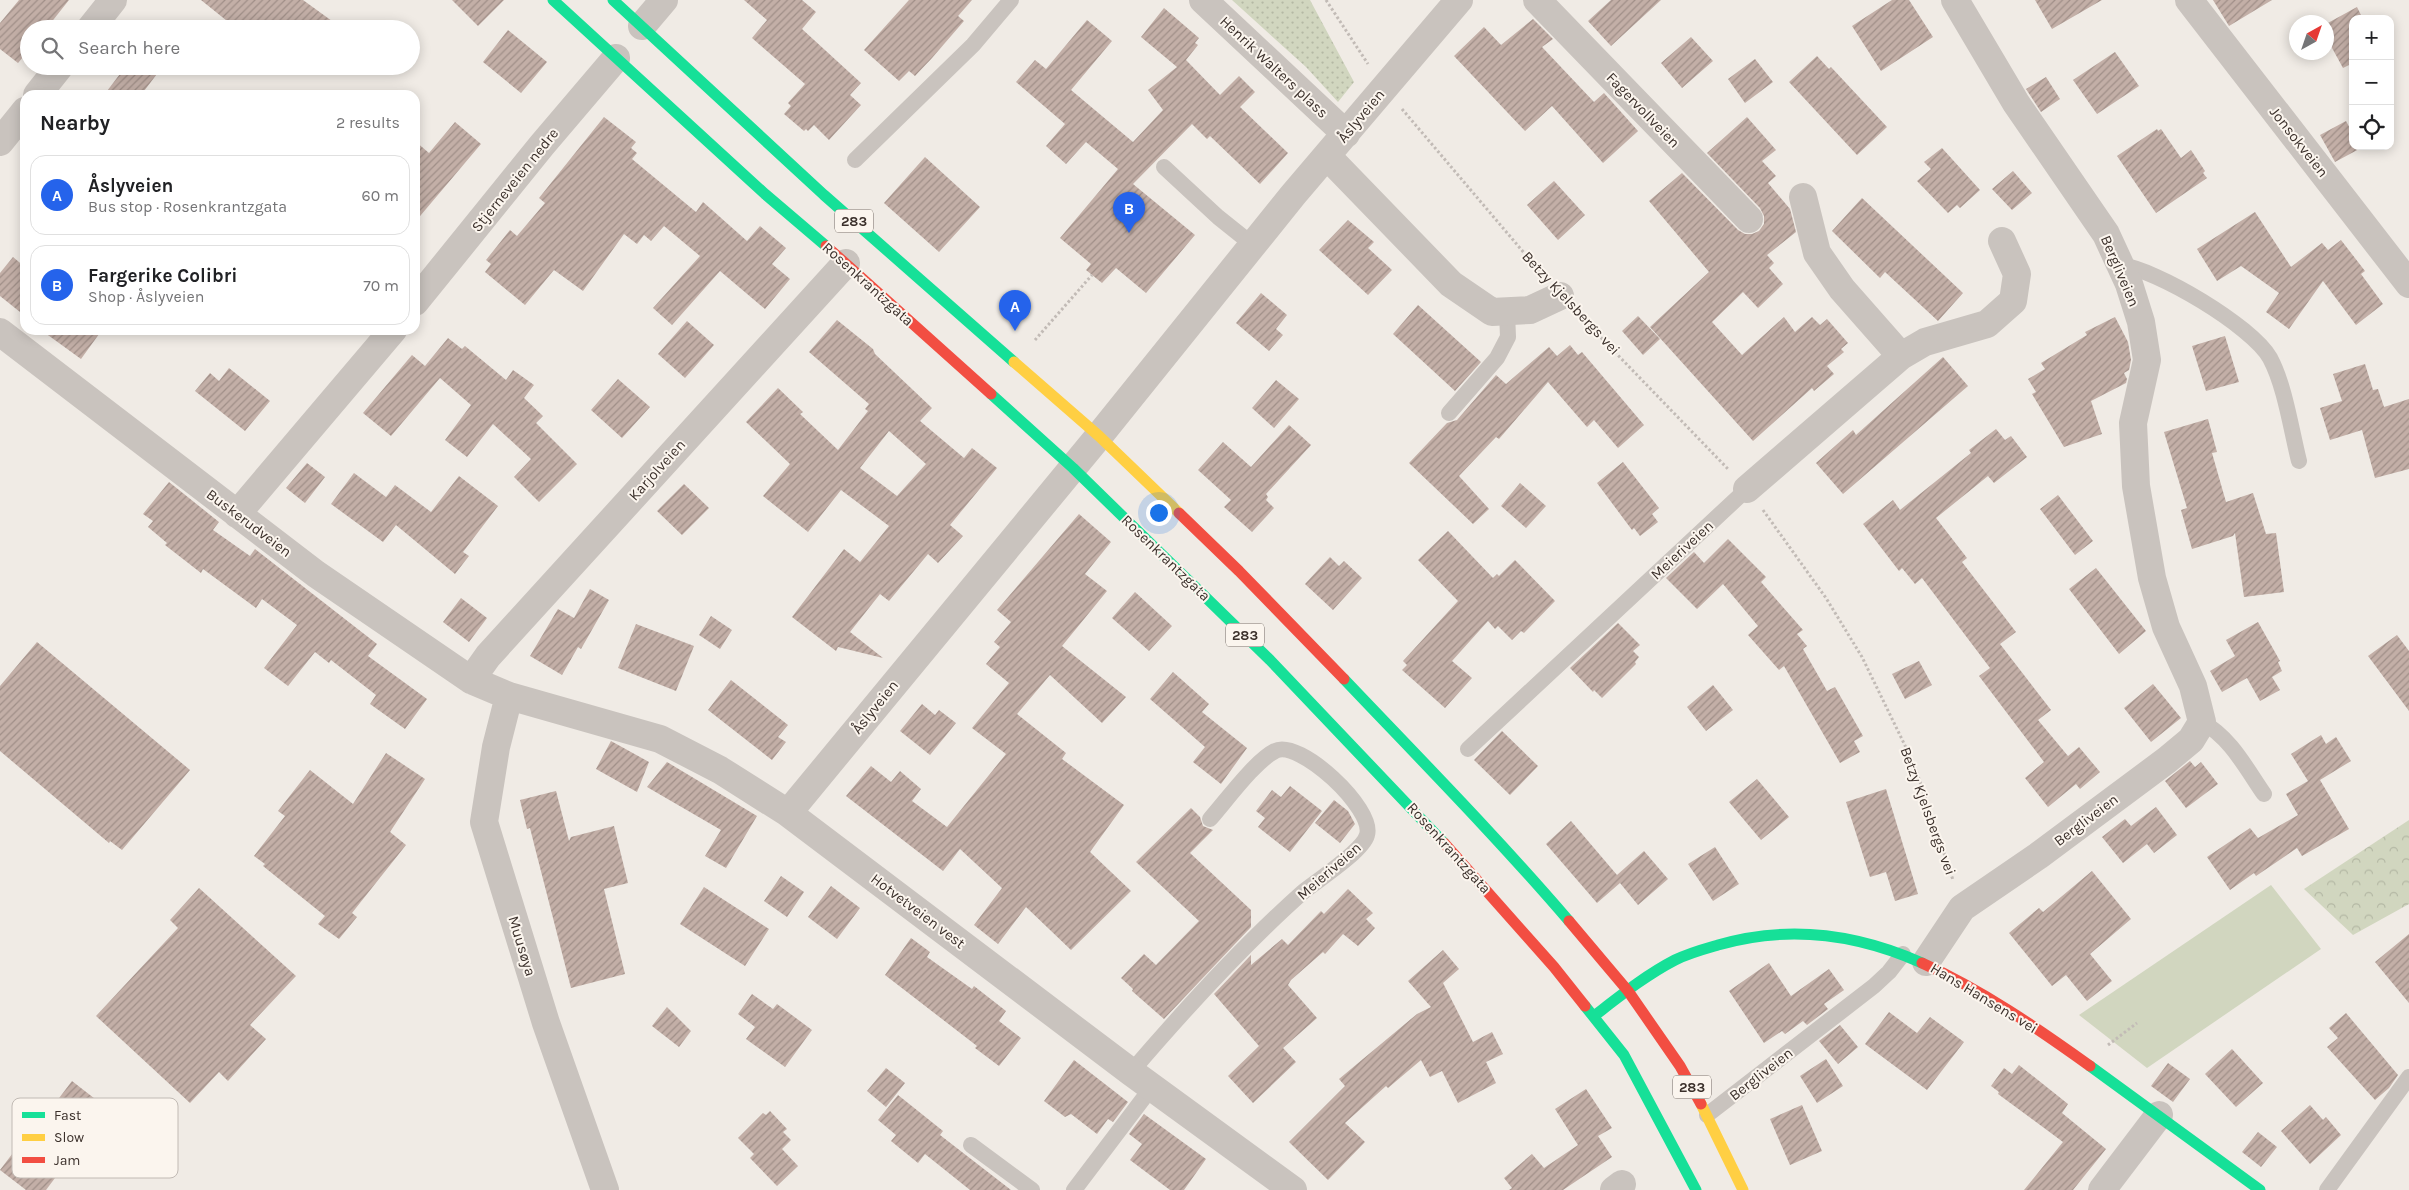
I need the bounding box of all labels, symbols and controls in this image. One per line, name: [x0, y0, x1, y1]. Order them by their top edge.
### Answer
street label: Henrik Walters plass: [1216, 12, 1332, 122]
north arrow: [2289, 15, 2334, 60]
map controls: [2349, 15, 2394, 150]
button: +: [2349, 15, 2394, 60]
search box: [20, 20, 420, 75]
icon: search: [38, 34, 66, 62]
text: Search here: [78, 37, 180, 59]
button: −: [2349, 60, 2394, 105]
street label: Fagervollveien: [1603, 69, 1683, 151]
street label: Åslyveien: [1333, 86, 1389, 146]
street label: Jonsokveien: [2266, 103, 2332, 181]
button: locate: [2349, 105, 2394, 150]
text: Nearby: [40, 111, 110, 135]
text: 2 results: [336, 113, 400, 132]
street label: Stjerneveien nedre: [468, 125, 562, 235]
text: Åslyveien: [88, 175, 173, 197]
text: A: [52, 186, 62, 205]
text: 60 m: [362, 186, 399, 205]
pin: B: [1113, 192, 1145, 233]
text: Bus stop · Rosenkrantzgata: [88, 197, 287, 216]
road number: 283: [835, 210, 873, 232]
street label: Bergliveien: [2097, 233, 2143, 309]
street label: Rosenkrantzgata: [819, 238, 917, 330]
street label: Betzy Kjelsbergs vei: [1518, 247, 1624, 359]
text: Fargerike Colibri: [88, 265, 237, 287]
text: B: [52, 276, 62, 295]
text: 70 m: [363, 276, 399, 295]
text: Shop · Åslyveien: [88, 287, 204, 306]
pin: A: [999, 290, 1031, 331]
street label: Karjolveien: [625, 436, 689, 504]
street label: Buskerudveien: [203, 485, 295, 561]
your location: [1146, 500, 1172, 526]
street label: Rosenkrantzgata: [1118, 511, 1214, 605]
street label: Meieriveien: [1647, 517, 1717, 583]
road number: 283: [1226, 624, 1264, 646]
street label: Åslyveien: [848, 676, 902, 738]
street label: Betzy Kjelsbergs vei: [1896, 744, 1960, 878]
street label: Bergliveien: [2050, 790, 2122, 850]
street label: Rosenkrantzgata: [1403, 799, 1495, 897]
street label: Meieriveien: [1293, 838, 1365, 904]
street label: Hotvetveien vest: [867, 870, 969, 953]
street label: Muusøya: [504, 914, 540, 978]
street label: Hans Hansens vei: [1927, 959, 2041, 1037]
street label: Bergliveien: [1726, 1044, 1796, 1104]
road number: 283: [1673, 1076, 1711, 1098]
legend: [12, 1098, 178, 1178]
text: Fast: [54, 1107, 81, 1124]
text: Slow: [54, 1129, 84, 1146]
text: Jam: [54, 1152, 80, 1169]

